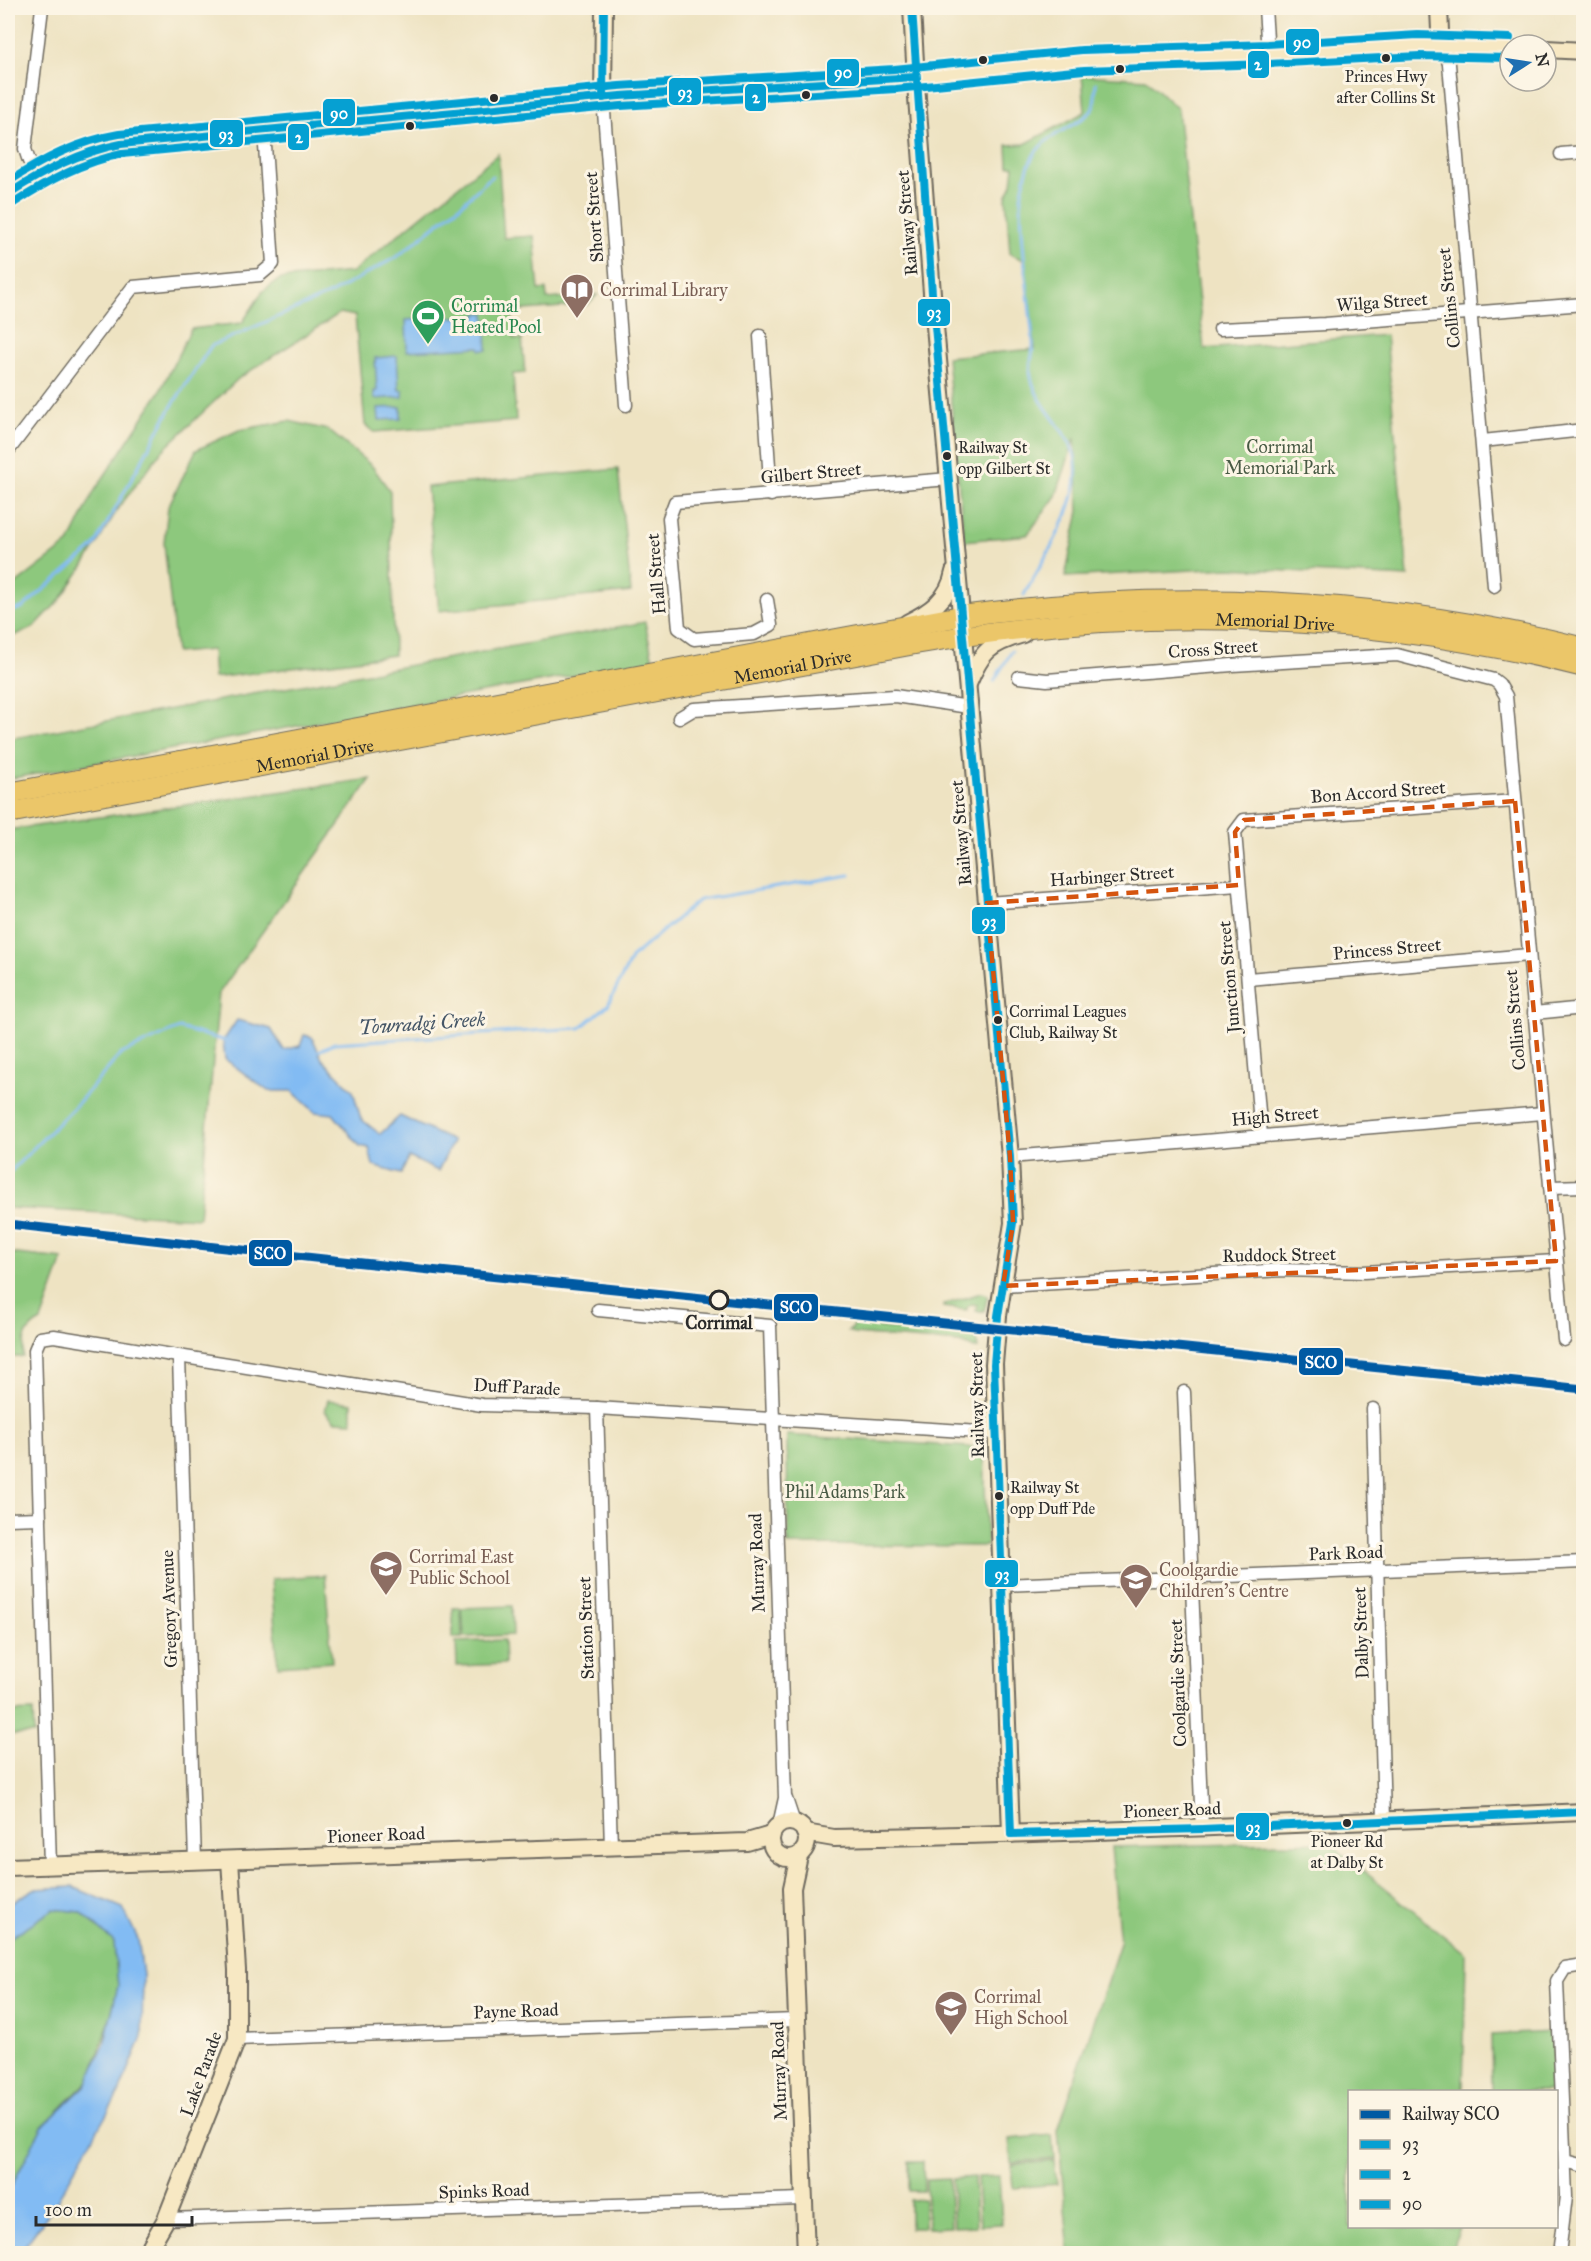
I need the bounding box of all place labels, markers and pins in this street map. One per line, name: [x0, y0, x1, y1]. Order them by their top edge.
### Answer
marker: Princes Hwy after Collins St: [1380, 52, 1392, 64]
unlabelled marker: [977, 54, 989, 66]
unlabelled marker: [1114, 63, 1126, 75]
place label: Princes Hwy after Collins St: [1337, 67, 1436, 107]
unlabelled marker: [800, 89, 812, 101]
unlabelled marker: [488, 92, 500, 104]
unlabelled marker: [404, 120, 416, 132]
library icon: Corrimal Library: [559, 272, 595, 319]
place label: Corrimal Library: [600, 279, 728, 301]
place label: Corrimal Heated Pool: [451, 295, 541, 338]
sports icon: Corrimal Heated Pool: [410, 298, 446, 345]
place label: Railway St opp Gilbert St: [958, 438, 1051, 478]
marker: Railway St opp Gilbert St: [941, 450, 953, 462]
place label: Corrimal Leagues Club, Railway St: [1009, 1002, 1126, 1042]
marker: Corrimal Leagues Club, Railway St: [992, 1014, 1004, 1026]
marker: Corrimal: [709, 1290, 729, 1310]
place label: Corrimal: [685, 1312, 754, 1334]
place label: Railway St opp Duff Pde: [1010, 1478, 1096, 1518]
marker: Railway St opp Duff Pde: [993, 1490, 1005, 1502]
place label: Corrimal East Public School: [409, 1546, 514, 1589]
school or university icon: Corrimal East Public School: [368, 1549, 404, 1596]
place label: Coolgardie Children's Centre: [1159, 1559, 1289, 1602]
school or university icon: Coolgardie Children's Centre: [1118, 1562, 1154, 1609]
marker: Pioneer Rd at Dalby St: [1341, 1817, 1353, 1829]
place label: Pioneer Rd at Dalby St: [1311, 1832, 1384, 1872]
place label: Corrimal High School: [974, 1986, 1068, 2030]
school or university icon: Corrimal High School: [933, 1989, 969, 2036]

